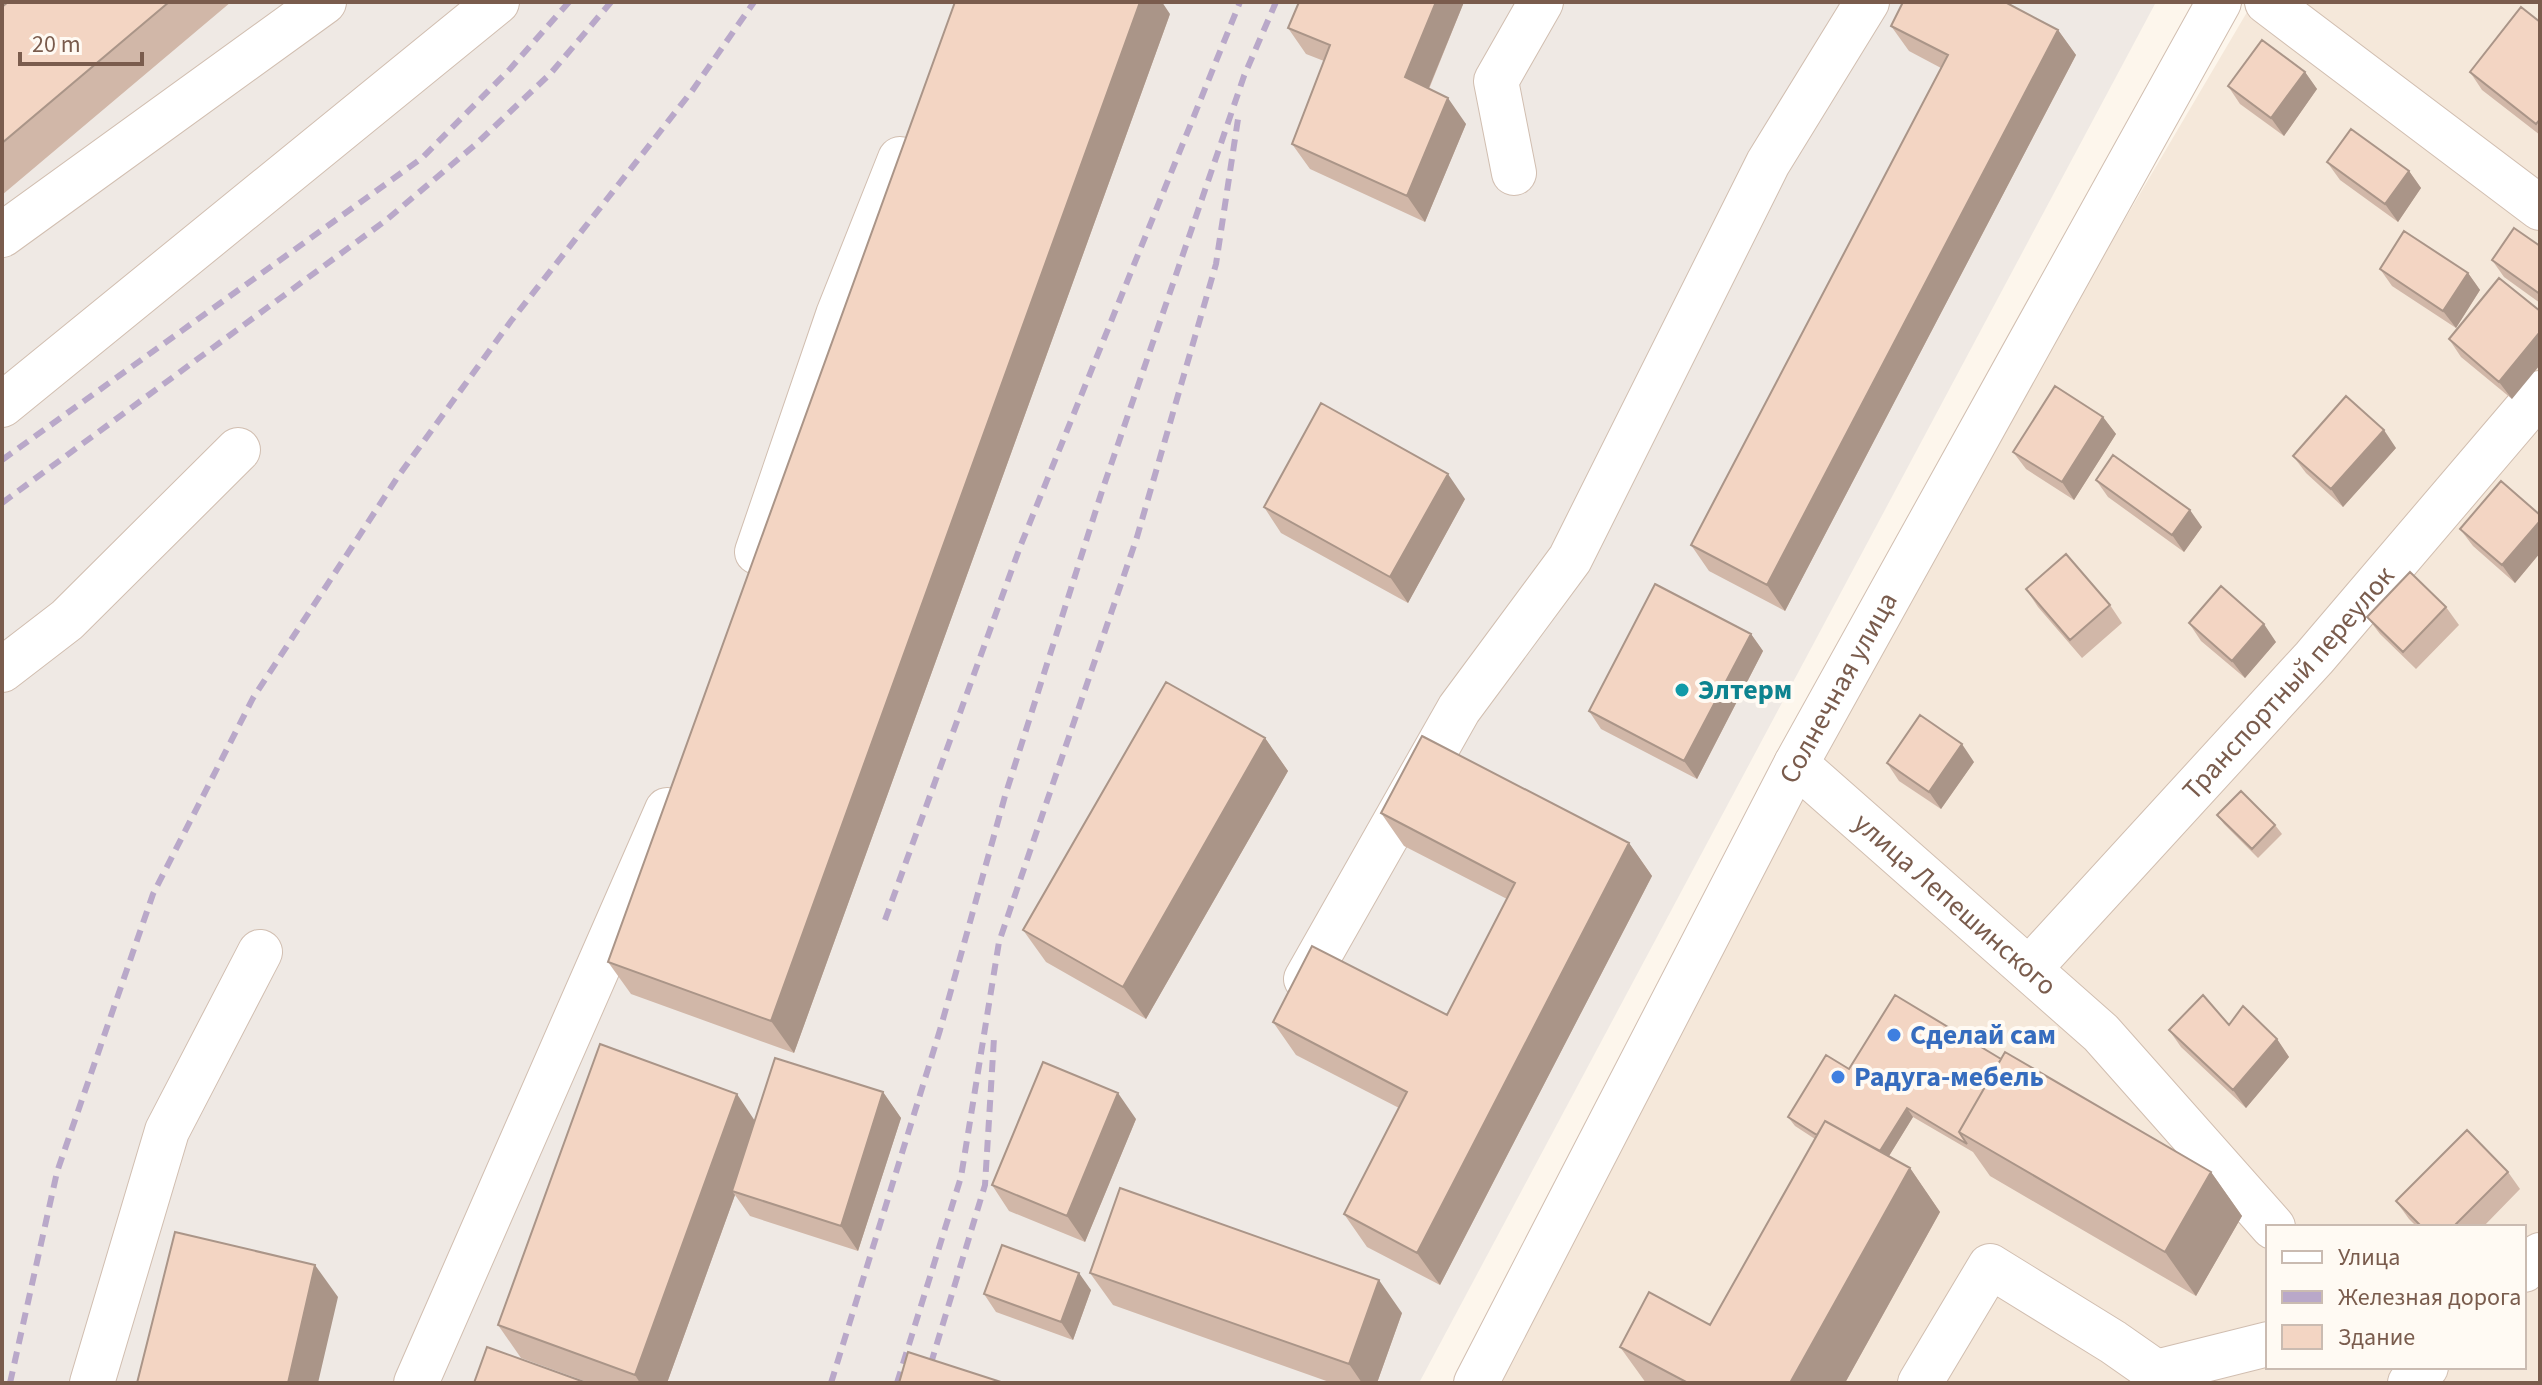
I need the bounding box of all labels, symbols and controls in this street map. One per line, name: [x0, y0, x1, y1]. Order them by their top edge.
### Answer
scale bar: [20, 16, 142, 66]
text: 20 m: [32, 27, 81, 62]
street label: Транспортный переулок: [2173, 557, 2404, 809]
street label: Солнечная улица: [1769, 585, 1908, 791]
place label: Элтерм: [1698, 670, 1792, 710]
marker: Элтерм: [1673, 681, 1691, 699]
street label: улица Лепешинского: [1845, 803, 2065, 1005]
place label: Сделай сам: [1910, 1015, 2056, 1055]
marker: Сделай сам: [1885, 1026, 1903, 1044]
place label: Радуга-мебель: [1854, 1057, 2044, 1097]
marker: Радуга-мебель: [1829, 1068, 1847, 1086]
legend: [2266, 1225, 2526, 1369]
text: Улица: [2338, 1240, 2400, 1275]
text: Железная дорога: [2338, 1280, 2521, 1315]
text: Здание: [2338, 1320, 2415, 1355]

